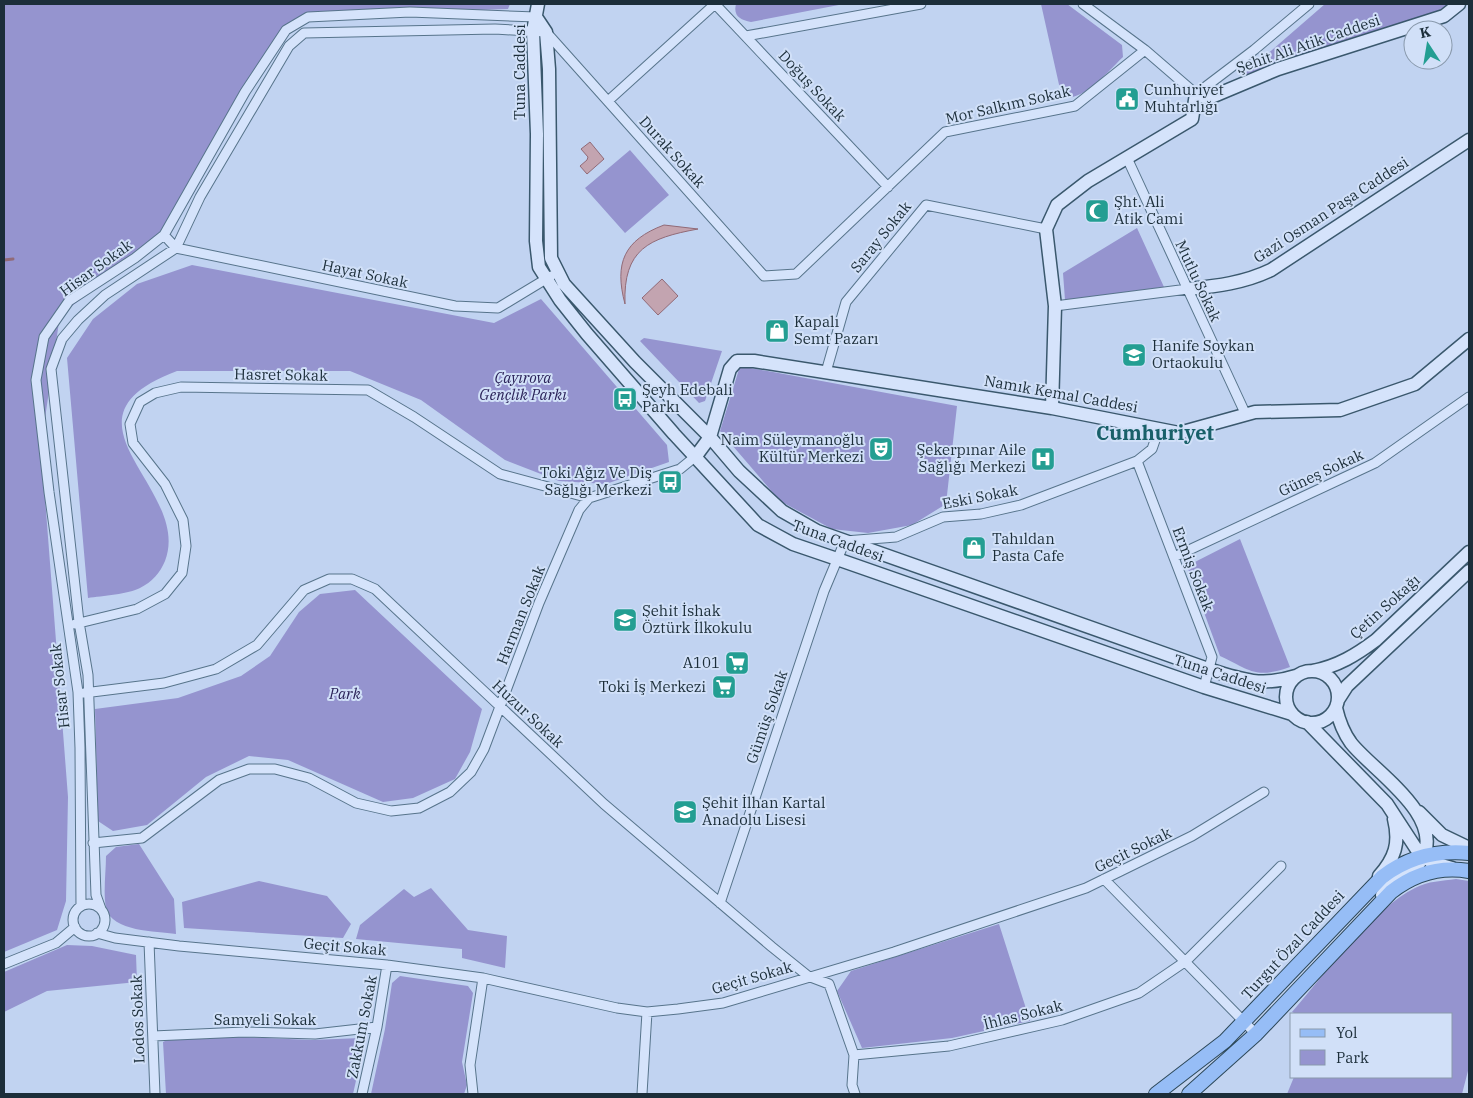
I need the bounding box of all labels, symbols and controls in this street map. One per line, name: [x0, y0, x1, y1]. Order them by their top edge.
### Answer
street label: Şehit Ali Atik Caddesi: [1233, 10, 1383, 77]
north arrow: [1403, 20, 1453, 70]
text: K: [1418, 22, 1433, 42]
street label: Tuna Caddesi: [510, 24, 529, 120]
street label: Doğuş Sokak: [775, 46, 850, 125]
place label: Cunhuriyet Muhtarlığı: [1144, 80, 1224, 116]
street label: Mor Salkım Sokak: [944, 81, 1072, 128]
public building icon: Cunhuriyet Muhtarlığı: [1114, 86, 1140, 112]
street label: Durak Sokak: [635, 112, 710, 192]
street label: Gazi Osman Paşa Caddesi: [1250, 152, 1412, 267]
place label: Şht. Ali Atik Cami: [1114, 192, 1183, 228]
street label: Saray Sokak: [846, 197, 915, 276]
mosque icon: Şht. Ali Atik Cami: [1084, 198, 1110, 224]
street label: Hisar Sokak: [56, 235, 136, 300]
street label: Mutlu Sokak: [1171, 237, 1226, 325]
street label: Hayat Sokak: [320, 255, 410, 292]
place label: Kapalı Semt Pazarı: [794, 312, 879, 348]
shop icon: Kapalı Semt Pazarı: [764, 318, 790, 344]
place label: Hanife Soykan Ortaokulu: [1152, 336, 1255, 372]
school or university icon: Hanife Soykan Ortaokulu: [1121, 342, 1147, 368]
street label: Hasret Sokak: [234, 364, 328, 385]
park label: Çayırova Gençlik Parkı: [479, 368, 567, 404]
street label: Namık Kemal Caddesi: [983, 371, 1140, 416]
place label: Şeyh Edebali Parkı: [642, 380, 733, 416]
bus stop icon: Şeyh Edebali Parkı: [612, 386, 638, 412]
district label: Cumhuriyet: [1096, 419, 1214, 446]
place label: Naim Süleymanoğlu Kültür Merkezi: [721, 430, 864, 466]
theatre icon: Naim Süleymanoğlu Kültür Merkezi: [868, 436, 894, 462]
place label: Şekerpınar Aile Sağlığı Merkezi: [917, 440, 1026, 476]
street label: Güneş Sokak: [1275, 445, 1366, 500]
hospital icon: Şekerpınar Aile Sağlığı Merkezi: [1030, 446, 1056, 472]
place label: Toki Ağız Ve Diş Sağlığı Merkezi: [540, 463, 652, 499]
bus stop icon: Toki Ağız Ve Diş Sağlığı Merkezi: [657, 469, 683, 495]
street label: Eski Sokak: [940, 480, 1020, 513]
street label: Tuna Caddesi: [790, 515, 887, 566]
street label: Ermiş Sokak: [1169, 524, 1218, 614]
place label: Tahıldan Pasta Cafe: [992, 529, 1064, 565]
shop icon: Tahıldan Pasta Cafe: [961, 535, 987, 561]
street label: Harman Sokak: [492, 562, 549, 667]
street label: Çetin Sokağı: [1346, 570, 1424, 643]
place label: Şehit İshak Öztürk İlkokulu: [642, 601, 752, 637]
school or university icon: Şehit İshak Öztürk İlkokulu: [612, 607, 638, 633]
street label: Hisar Sokak: [46, 642, 73, 729]
supermarket icon: A101: [724, 650, 750, 676]
street label: Tuna Caddesi: [1172, 650, 1269, 697]
place label: A101: [683, 653, 720, 672]
street label: Gümüş Sokak: [742, 667, 791, 766]
supermarket icon: Toki İş Merkezi: [711, 674, 737, 700]
street label: Huzur Sokak: [489, 676, 568, 752]
place label: Toki İş Merkezi: [599, 677, 706, 696]
park label: Park: [328, 684, 361, 703]
place label: Şehit İlhan Kartal Anadolu Lisesi: [702, 793, 825, 829]
school or university icon: Şehit İlhan Kartal Anadolu Lisesi: [672, 799, 698, 825]
street label: Geçit Sokak: [1091, 823, 1174, 876]
street label: Turgut Özal Caddesi: [1237, 886, 1348, 1003]
street label: Geçit Sokak: [303, 933, 387, 960]
street label: Geçit Sokak: [709, 957, 795, 998]
street label: Zakkum Sokak: [342, 973, 381, 1080]
street label: Lodos Sokak: [126, 974, 149, 1064]
street label: İhlas Sokak: [981, 995, 1065, 1034]
street label: Samyeli Sokak: [214, 1010, 317, 1029]
legend: [1290, 1013, 1453, 1078]
text: Yol: [1336, 1023, 1357, 1042]
text: Park: [1336, 1048, 1369, 1067]

